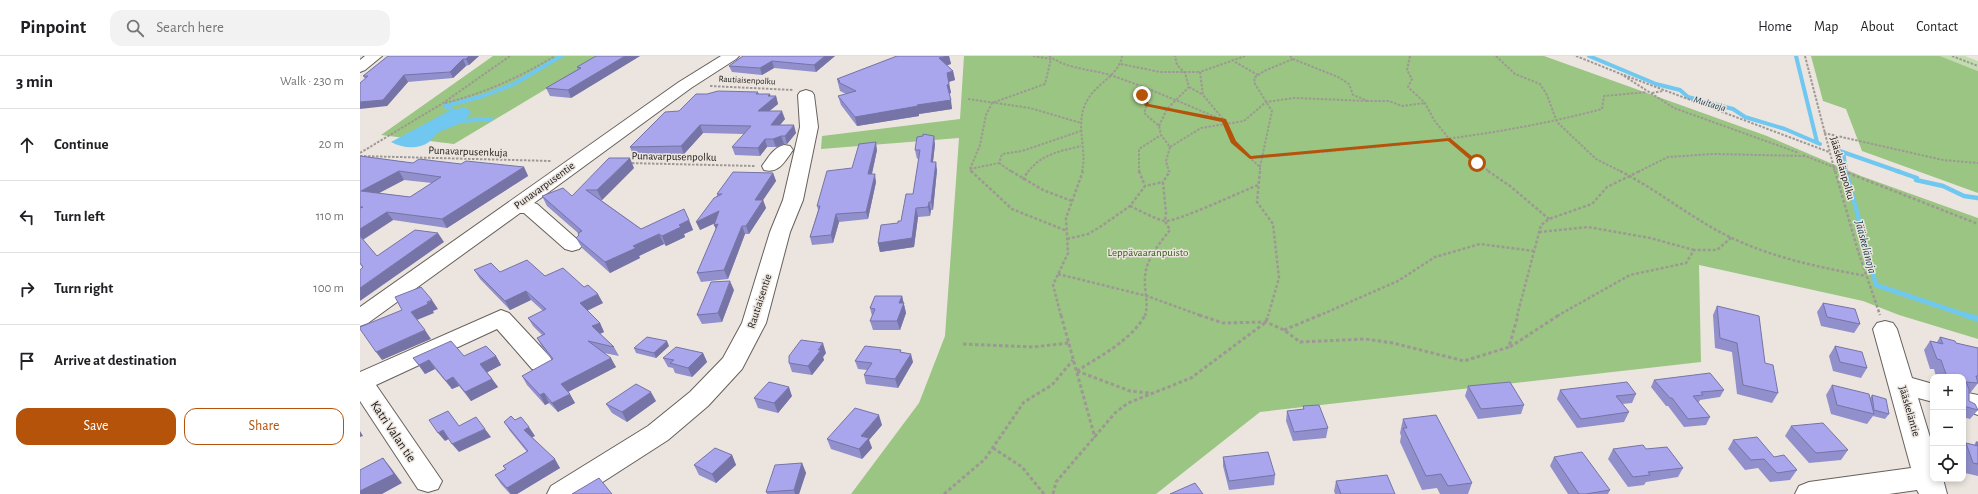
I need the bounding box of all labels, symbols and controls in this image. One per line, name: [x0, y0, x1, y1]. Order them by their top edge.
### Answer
search box: [110, 10, 390, 46]
icon: search: [124, 17, 146, 39]
text: Pinpoint: [20, 18, 86, 37]
text: Search here: [156, 20, 224, 35]
text: Home: [1758, 20, 1792, 34]
text: Map: [1814, 20, 1838, 34]
text: About: [1860, 20, 1894, 34]
text: Contact: [1916, 20, 1958, 34]
text: 3 min: [16, 73, 53, 90]
text: Walk · 230 m: [280, 75, 344, 88]
street label: Rautiaisenpolku: [718, 75, 776, 87]
route end: [1133, 86, 1151, 104]
water label: Multaoja: [1693, 95, 1727, 113]
icon: ahead: [16, 134, 38, 156]
street label: Jääskelänpolku: [1828, 135, 1857, 201]
text: Continue: [54, 137, 109, 152]
text: 20 m: [319, 138, 344, 151]
street label: Punavarpusenkuja: [428, 145, 508, 158]
street label: Punavarpusenpolku: [631, 150, 717, 163]
route start: [1468, 154, 1486, 172]
street label: Punavarpusentie: [512, 160, 577, 211]
icon: left: [16, 206, 38, 228]
text: Turn left: [54, 209, 105, 224]
text: 110 m: [316, 210, 344, 223]
water label: Jääskelänoja: [1852, 218, 1879, 275]
park label: Leppävaaranpuisto: [1108, 247, 1188, 258]
street label: Rautiaisentie: [746, 273, 773, 330]
icon: right: [16, 278, 38, 300]
text: Turn right: [54, 281, 113, 296]
text: 100 m: [313, 282, 344, 295]
icon: arrive: [16, 350, 38, 372]
text: Arrive at destination: [54, 353, 177, 368]
map controls: [1930, 374, 1966, 482]
button: +: [1930, 374, 1966, 410]
street label: Jääskeläntie: [1897, 385, 1922, 438]
street label: Katri Valan tie: [368, 399, 418, 465]
button: Save: [16, 408, 176, 445]
button: Share: [184, 408, 344, 445]
button: −: [1930, 410, 1966, 446]
button: locate: [1930, 446, 1966, 482]

